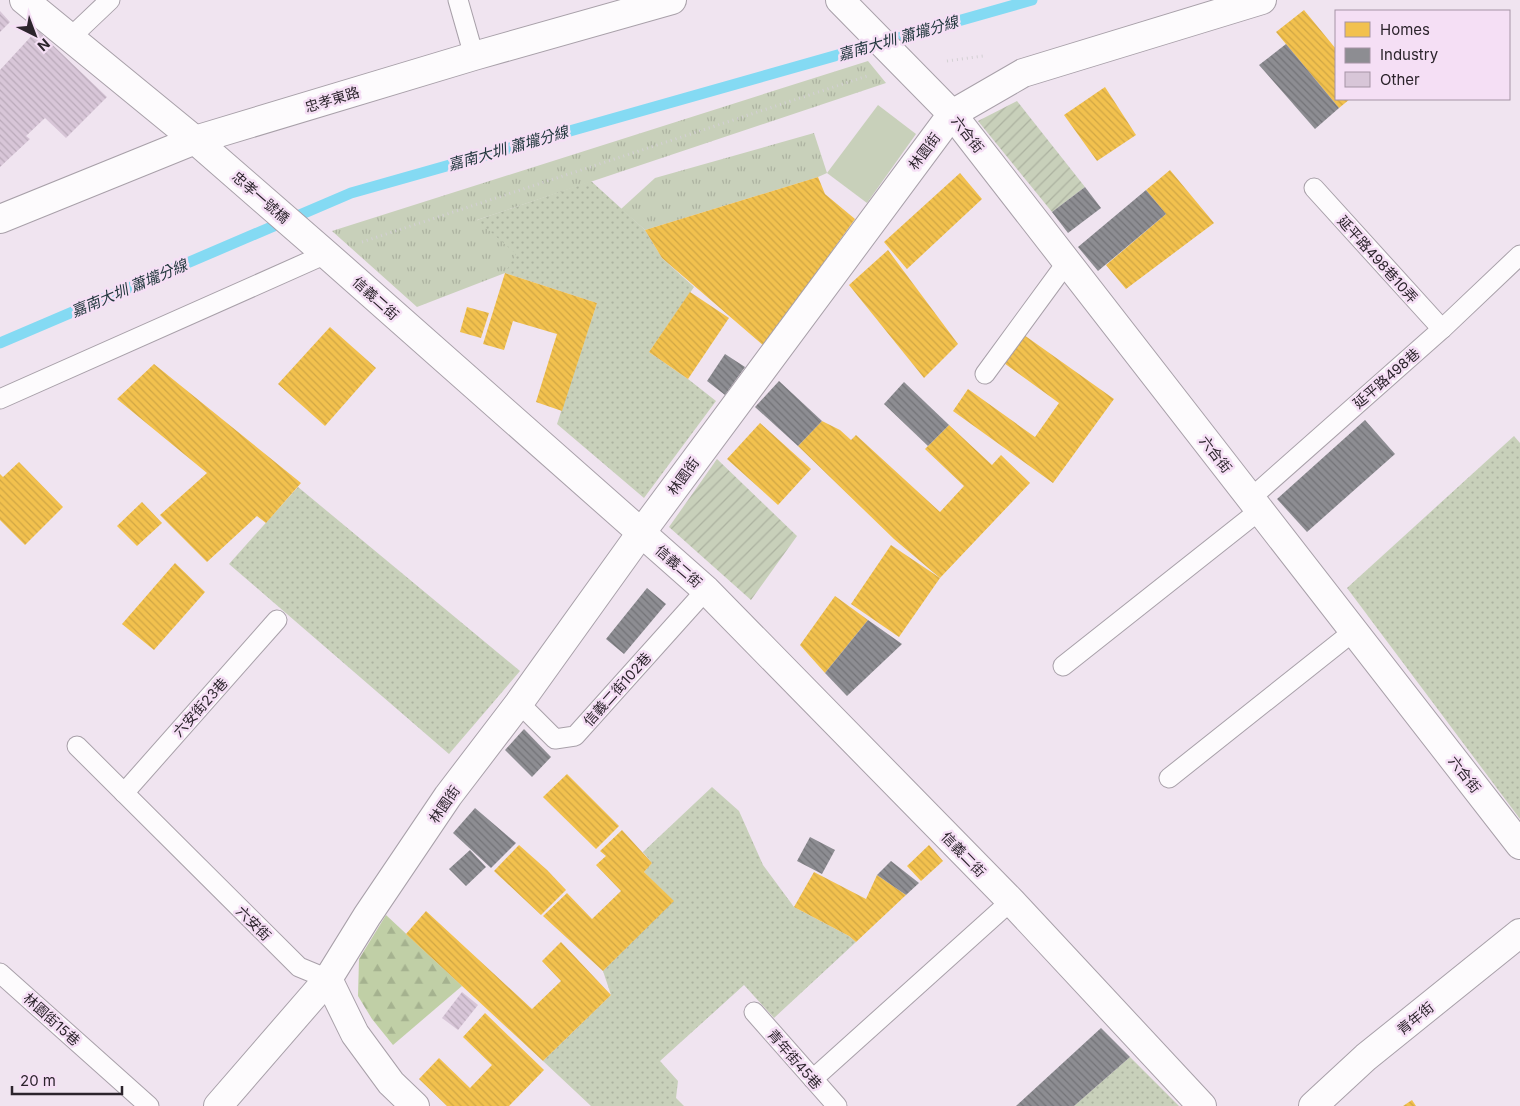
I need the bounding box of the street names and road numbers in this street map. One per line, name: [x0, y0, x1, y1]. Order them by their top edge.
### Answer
street label: 忠孝東路: [303, 83, 361, 115]
street label: 六合街: [948, 112, 988, 156]
street label: 林園街: [905, 129, 943, 173]
street label: 忠孝一號橋: [229, 168, 293, 226]
street label: 延平路498巷10弄: [1335, 212, 1421, 306]
street label: 信義二街: [350, 273, 402, 323]
street label: 延平路498巷: [1349, 345, 1423, 411]
street label: 六合街: [1196, 432, 1236, 476]
street label: 林園街: [664, 454, 702, 498]
street label: 信義二街: [652, 541, 706, 591]
street label: 信義二街102巷: [580, 649, 654, 729]
street label: 六安街23巷: [169, 674, 231, 740]
street label: 六合街: [1445, 752, 1485, 796]
street label: 林園街: [425, 782, 463, 826]
street label: 信義二街: [938, 828, 990, 880]
street label: 六安街: [233, 902, 275, 944]
street label: 林園街15巷: [20, 989, 84, 1049]
street label: 青年街: [1393, 998, 1437, 1038]
street label: 青年街45巷: [764, 1026, 826, 1092]

